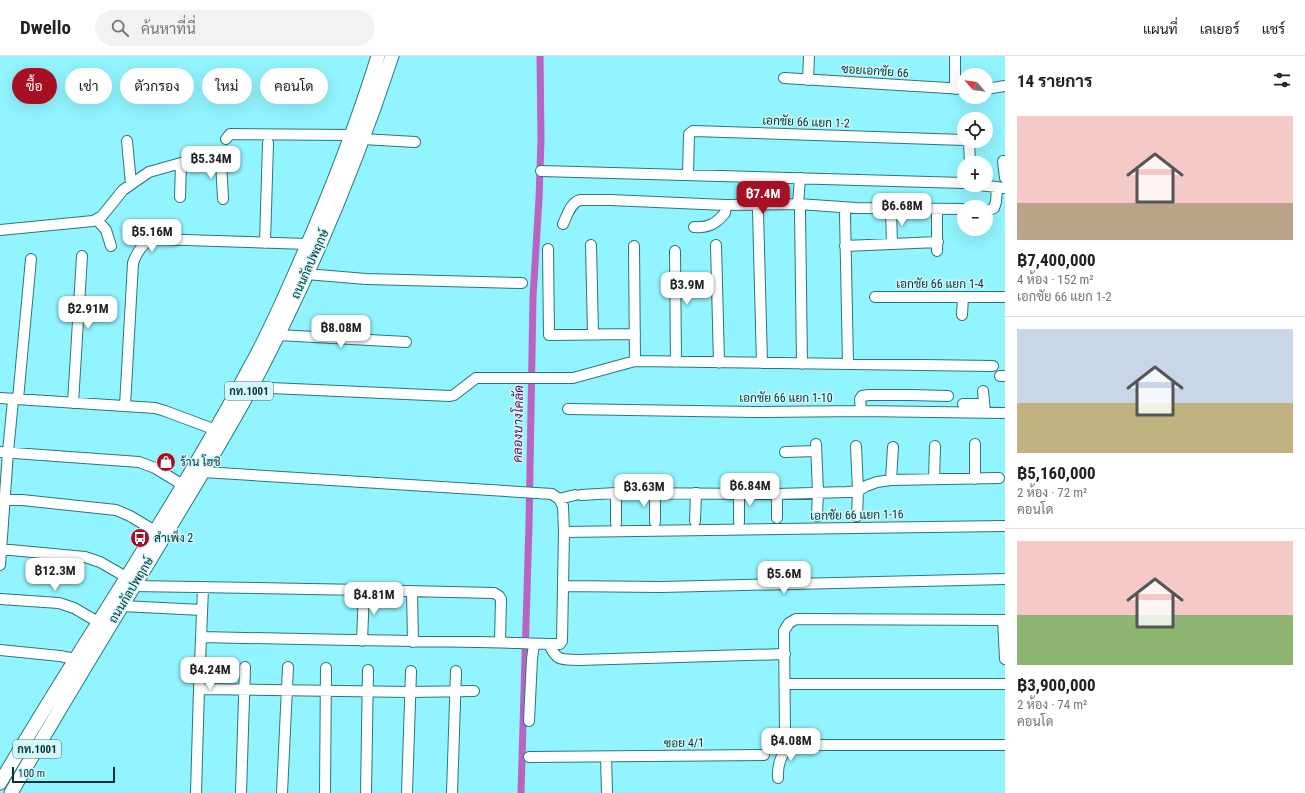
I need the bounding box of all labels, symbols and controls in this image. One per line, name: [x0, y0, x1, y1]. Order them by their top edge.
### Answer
search box: [95, 10, 375, 46]
text: Dwello: [20, 16, 71, 39]
icon: search: [109, 17, 131, 39]
text: ค้นหาที่นี่: [141, 20, 196, 38]
text: แผนที่: [1143, 21, 1178, 37]
text: เลเยอร์: [1200, 21, 1240, 37]
text: แชร์: [1262, 21, 1285, 37]
street label: ซอยเอกชัย 66: [841, 62, 909, 80]
chip: ซื้อ: [12, 68, 57, 104]
chip: เช่า: [65, 68, 112, 104]
chip: ตัวกรอง: [120, 68, 194, 104]
chip: ใหม่: [202, 68, 252, 104]
chip: คอนโด: [260, 68, 328, 104]
north arrow: [957, 68, 993, 104]
map controls: [957, 68, 993, 236]
icon: filters: [1271, 69, 1293, 91]
text: 14 รายการ: [1017, 71, 1093, 91]
button: locate: [957, 112, 993, 148]
street label: เอกชัย 66 แยก 1-2: [762, 113, 850, 131]
icon: home: [1119, 142, 1191, 214]
pin: ฿5.34M: [178, 146, 244, 180]
text: ฿5.34M: [190, 151, 232, 166]
button: +: [957, 156, 993, 192]
pin: ฿7.4M: [735, 181, 791, 215]
text: ฿7.4M: [746, 186, 780, 201]
pin: ฿6.68M: [869, 193, 935, 227]
text: ฿6.68M: [881, 198, 923, 213]
button: −: [957, 200, 993, 236]
pin: ฿5.16M: [119, 219, 185, 253]
text: ฿5.16M: [131, 224, 173, 239]
street label: ถนนกัลปพฤกษ์: [288, 226, 332, 301]
text: ฿7,400,000: [1017, 250, 1096, 270]
pin: ฿3.9M: [659, 272, 715, 306]
text: 4 ห้อง · 152 m²: [1017, 272, 1094, 287]
text: ฿3.9M: [670, 277, 704, 292]
street label: เอกชัย 66 แยก 1-4: [896, 277, 984, 291]
text: เอกชัย 66 แยก 1-2: [1017, 289, 1112, 304]
pin: ฿2.91M: [55, 296, 121, 330]
text: ฿2.91M: [67, 301, 109, 316]
pin: ฿8.08M: [308, 315, 374, 349]
text: ฿8.08M: [320, 320, 362, 335]
icon: home: [1119, 355, 1191, 427]
road number: กท.1001: [225, 382, 273, 400]
water label: คลองบางโคลัด: [509, 385, 526, 463]
street label: เอกชัย 66 แยก 1-10: [739, 391, 833, 405]
shop icon: ร้าน โฮชิ: [155, 451, 177, 473]
place label: ร้าน โฮชิ: [180, 454, 221, 469]
text: ฿5,160,000: [1017, 463, 1096, 483]
pin: ฿6.84M: [717, 473, 783, 507]
pin: ฿3.63M: [611, 474, 677, 508]
text: ฿6.84M: [729, 478, 771, 493]
text: ฿3.63M: [623, 479, 665, 494]
text: 2 ห้อง · 72 m²: [1017, 485, 1087, 500]
text: คอนโด: [1017, 502, 1053, 517]
street label: เอกชัย 66 แยก 1-16: [810, 507, 904, 523]
bus stop icon: สำเพ็ง 2: [129, 527, 151, 549]
place label: สำเพ็ง 2: [154, 529, 193, 545]
street label: ถนนกัลปพฤกษ์: [105, 553, 157, 626]
pin: ฿12.3M: [22, 558, 88, 592]
pin: ฿5.6M: [756, 561, 812, 595]
text: ฿12.3M: [34, 563, 76, 578]
text: ฿5.6M: [767, 566, 801, 581]
icon: home: [1119, 567, 1191, 639]
pin: ฿4.81M: [341, 582, 407, 616]
text: ฿4.81M: [353, 587, 395, 602]
pin: ฿4.24M: [177, 657, 243, 691]
text: ฿4.24M: [189, 662, 231, 677]
text: ฿3,900,000: [1017, 675, 1096, 695]
text: 2 ห้อง · 74 m²: [1017, 697, 1087, 712]
text: คอนโด: [1017, 714, 1053, 729]
pin: ฿4.08M: [758, 728, 824, 762]
text: ฿4.08M: [770, 733, 812, 748]
street label: ซอย 4/1: [664, 736, 704, 750]
road number: กท.1001: [13, 740, 61, 758]
scale bar: [12, 765, 115, 784]
text: 100 m: [18, 767, 45, 780]

